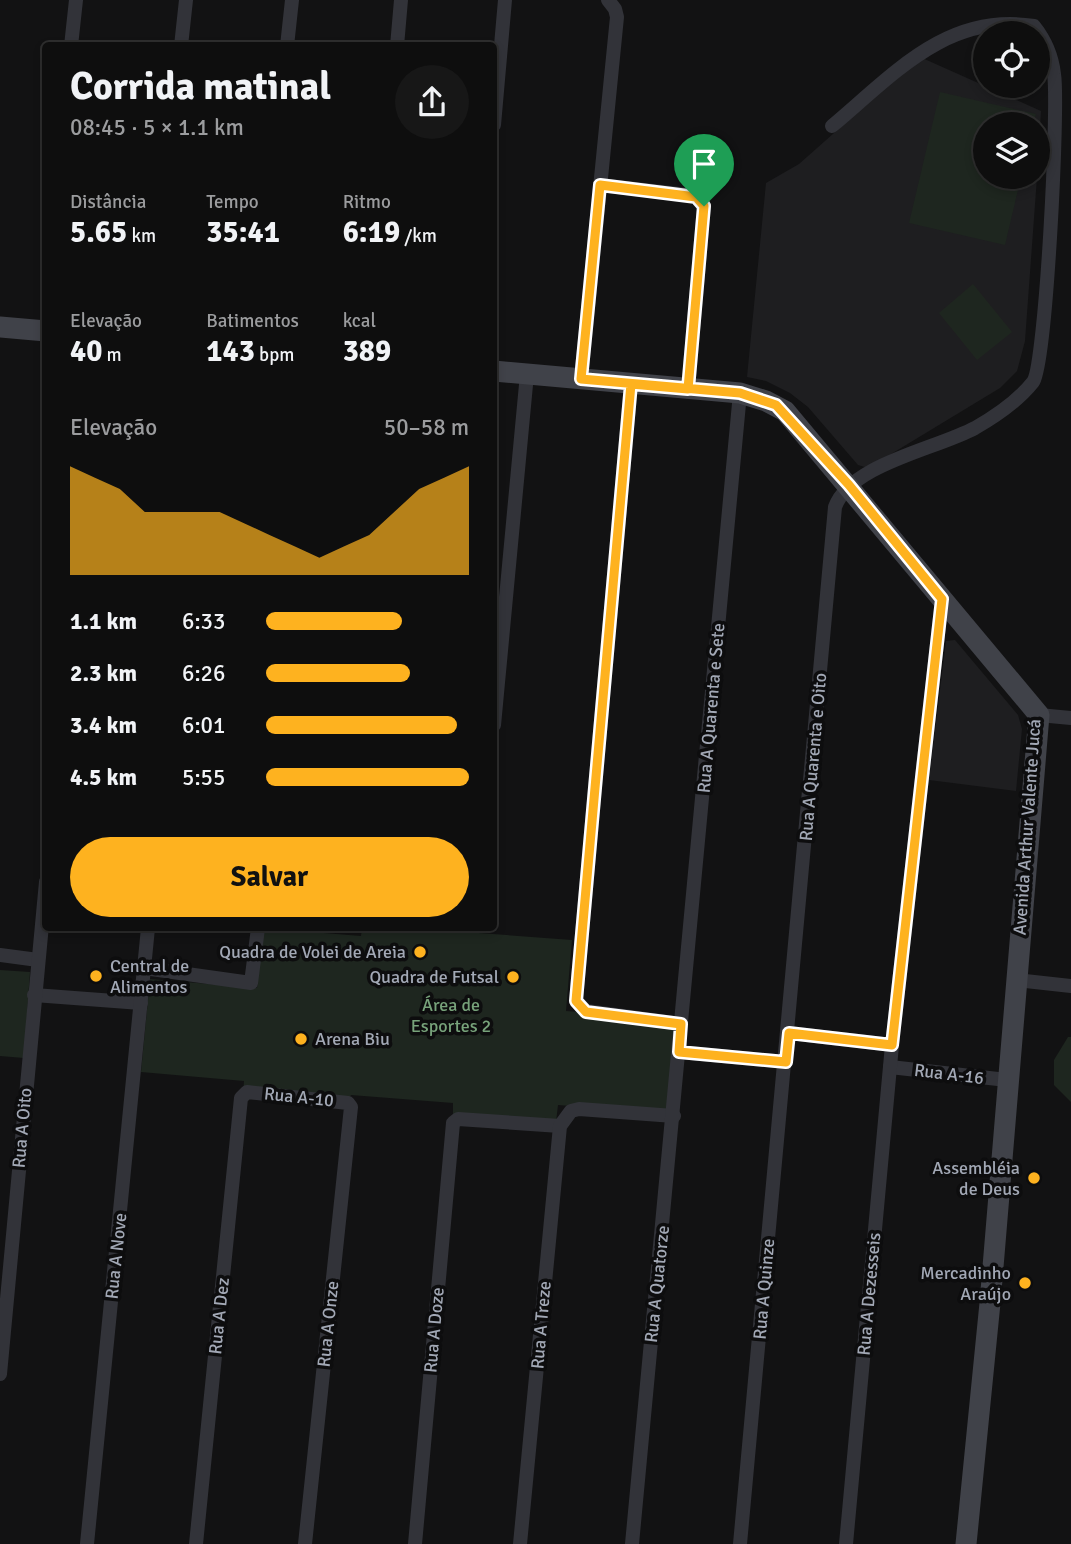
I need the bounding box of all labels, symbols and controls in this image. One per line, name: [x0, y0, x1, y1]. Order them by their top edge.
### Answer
map controls: [973, 21, 1050, 189]
button: locate: [973, 21, 1050, 98]
text: Corrida matinal: [70, 63, 331, 110]
button: share: [395, 65, 469, 139]
button: layers: [973, 112, 1050, 189]
text: 08:45 · 5 × 1.1 km: [70, 113, 244, 142]
pin: [674, 134, 734, 206]
icon: arrive: [685, 145, 723, 183]
text: Distância: [70, 190, 146, 214]
text: Tempo: [206, 190, 259, 214]
text: Ritmo: [343, 190, 391, 214]
text: 5.65: [70, 214, 127, 251]
text: 35:41: [206, 214, 280, 251]
text: 6:19: [343, 214, 400, 251]
text: km: [127, 224, 156, 248]
text: /km: [400, 224, 437, 248]
text: Elevação: [70, 309, 142, 333]
text: Batimentos: [206, 309, 299, 333]
text: kcal: [343, 309, 376, 333]
text: 40: [70, 333, 102, 370]
text: 143: [206, 333, 255, 370]
text: 389: [343, 333, 391, 370]
text: m: [102, 343, 122, 367]
text: bpm: [255, 343, 294, 367]
text: Elevação: [70, 413, 157, 442]
text: 50–58 m: [384, 413, 469, 442]
text: 1.1 km: [70, 607, 137, 636]
text: 6:33: [182, 607, 225, 636]
street label: Rua A Quarenta e Sete: [693, 622, 729, 794]
text: 2.3 km: [70, 659, 137, 688]
text: 6:26: [182, 659, 225, 688]
street label: Rua A Quarenta e Oito: [795, 672, 831, 842]
text: 3.4 km: [70, 711, 137, 740]
text: 6:01: [182, 711, 225, 740]
street label: Avenida Arthur Valente Jucá: [1008, 718, 1046, 936]
text: 4.5 km: [70, 763, 137, 792]
text: 5:55: [182, 763, 225, 792]
button: Salvar: [70, 837, 469, 917]
place label: Quadra de Volei de Areia: [219, 941, 406, 963]
marker: Quadra de Volei de Areia: [412, 944, 428, 960]
place label: Central de Alimentos: [110, 955, 189, 998]
place label: Quadra de Futsal: [369, 966, 499, 988]
marker: Central de Alimentos: [88, 968, 104, 984]
marker: Quadra de Futsal: [505, 969, 521, 985]
park label: Área de Esportes 2: [411, 994, 491, 1037]
place label: Arena Biu: [315, 1028, 390, 1050]
marker: Arena Biu: [293, 1031, 309, 1047]
street label: Rua A-16: [913, 1059, 985, 1089]
street label: Rua A-10: [263, 1082, 335, 1112]
street label: Rua A Oito: [8, 1087, 36, 1169]
place label: Assembléia de Deus: [932, 1157, 1020, 1200]
marker: Assembléia de Deus: [1026, 1170, 1042, 1186]
street label: Rua A Nove: [101, 1212, 131, 1300]
street label: Rua A Quatorze: [640, 1224, 674, 1344]
street label: Rua A Dezesseis: [853, 1232, 885, 1356]
street label: Rua A Quinze: [749, 1238, 779, 1340]
place label: Mercadinho Araújo: [920, 1262, 1011, 1305]
marker: Mercadinho Araújo: [1017, 1275, 1033, 1291]
street label: Rua A Dez: [204, 1277, 234, 1355]
street label: Rua A Onze: [313, 1280, 343, 1368]
street label: Rua A Treze: [526, 1280, 556, 1370]
street label: Rua A Doze: [419, 1286, 449, 1374]

